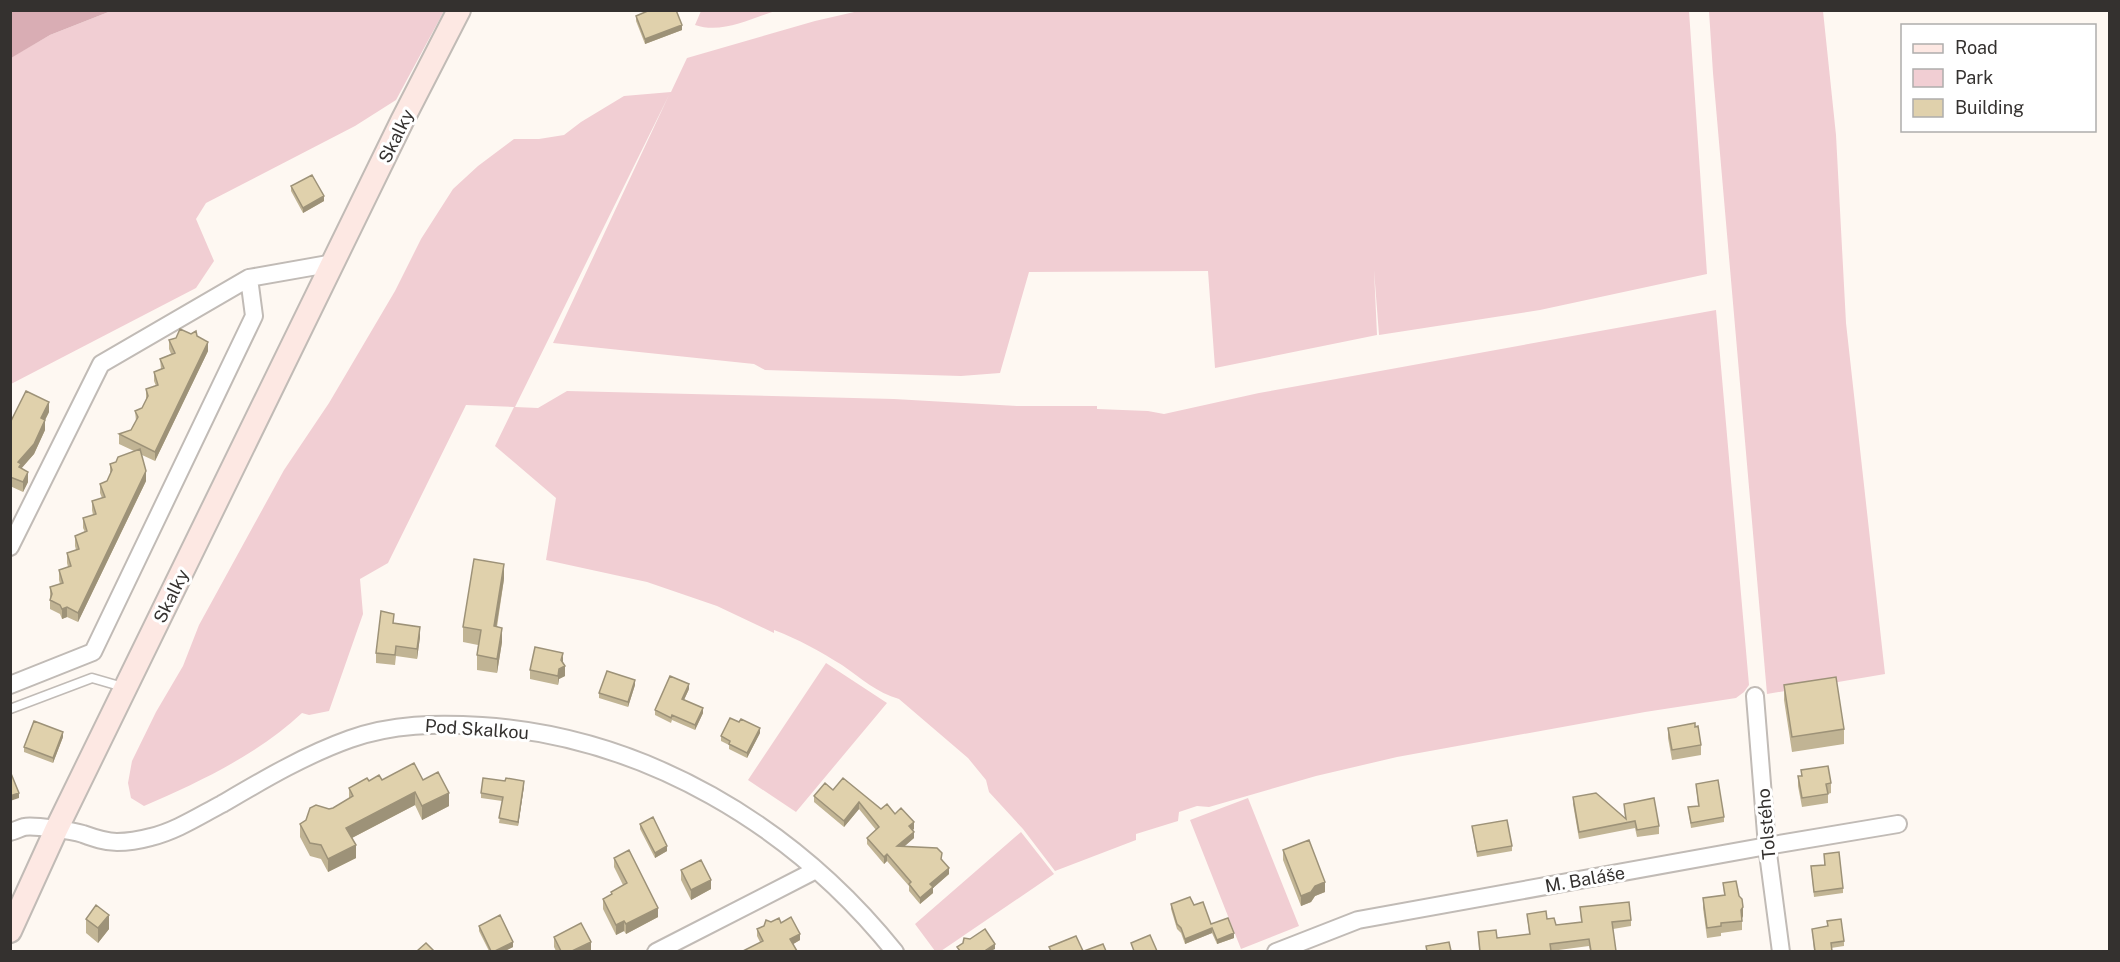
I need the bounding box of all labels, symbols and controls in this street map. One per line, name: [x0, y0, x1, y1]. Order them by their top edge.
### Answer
legend: [1901, 24, 2096, 132]
text: Road: [1955, 37, 1998, 58]
text: Park: [1955, 67, 1993, 88]
text: Building: [1955, 97, 2024, 118]
street label: Skalky: [374, 105, 418, 166]
street label: Skalky: [149, 565, 193, 626]
street label: Pod Skalkou: [424, 715, 530, 743]
street label: Tolstého: [1752, 788, 1780, 860]
street label: M. Baláše: [1543, 862, 1627, 896]

